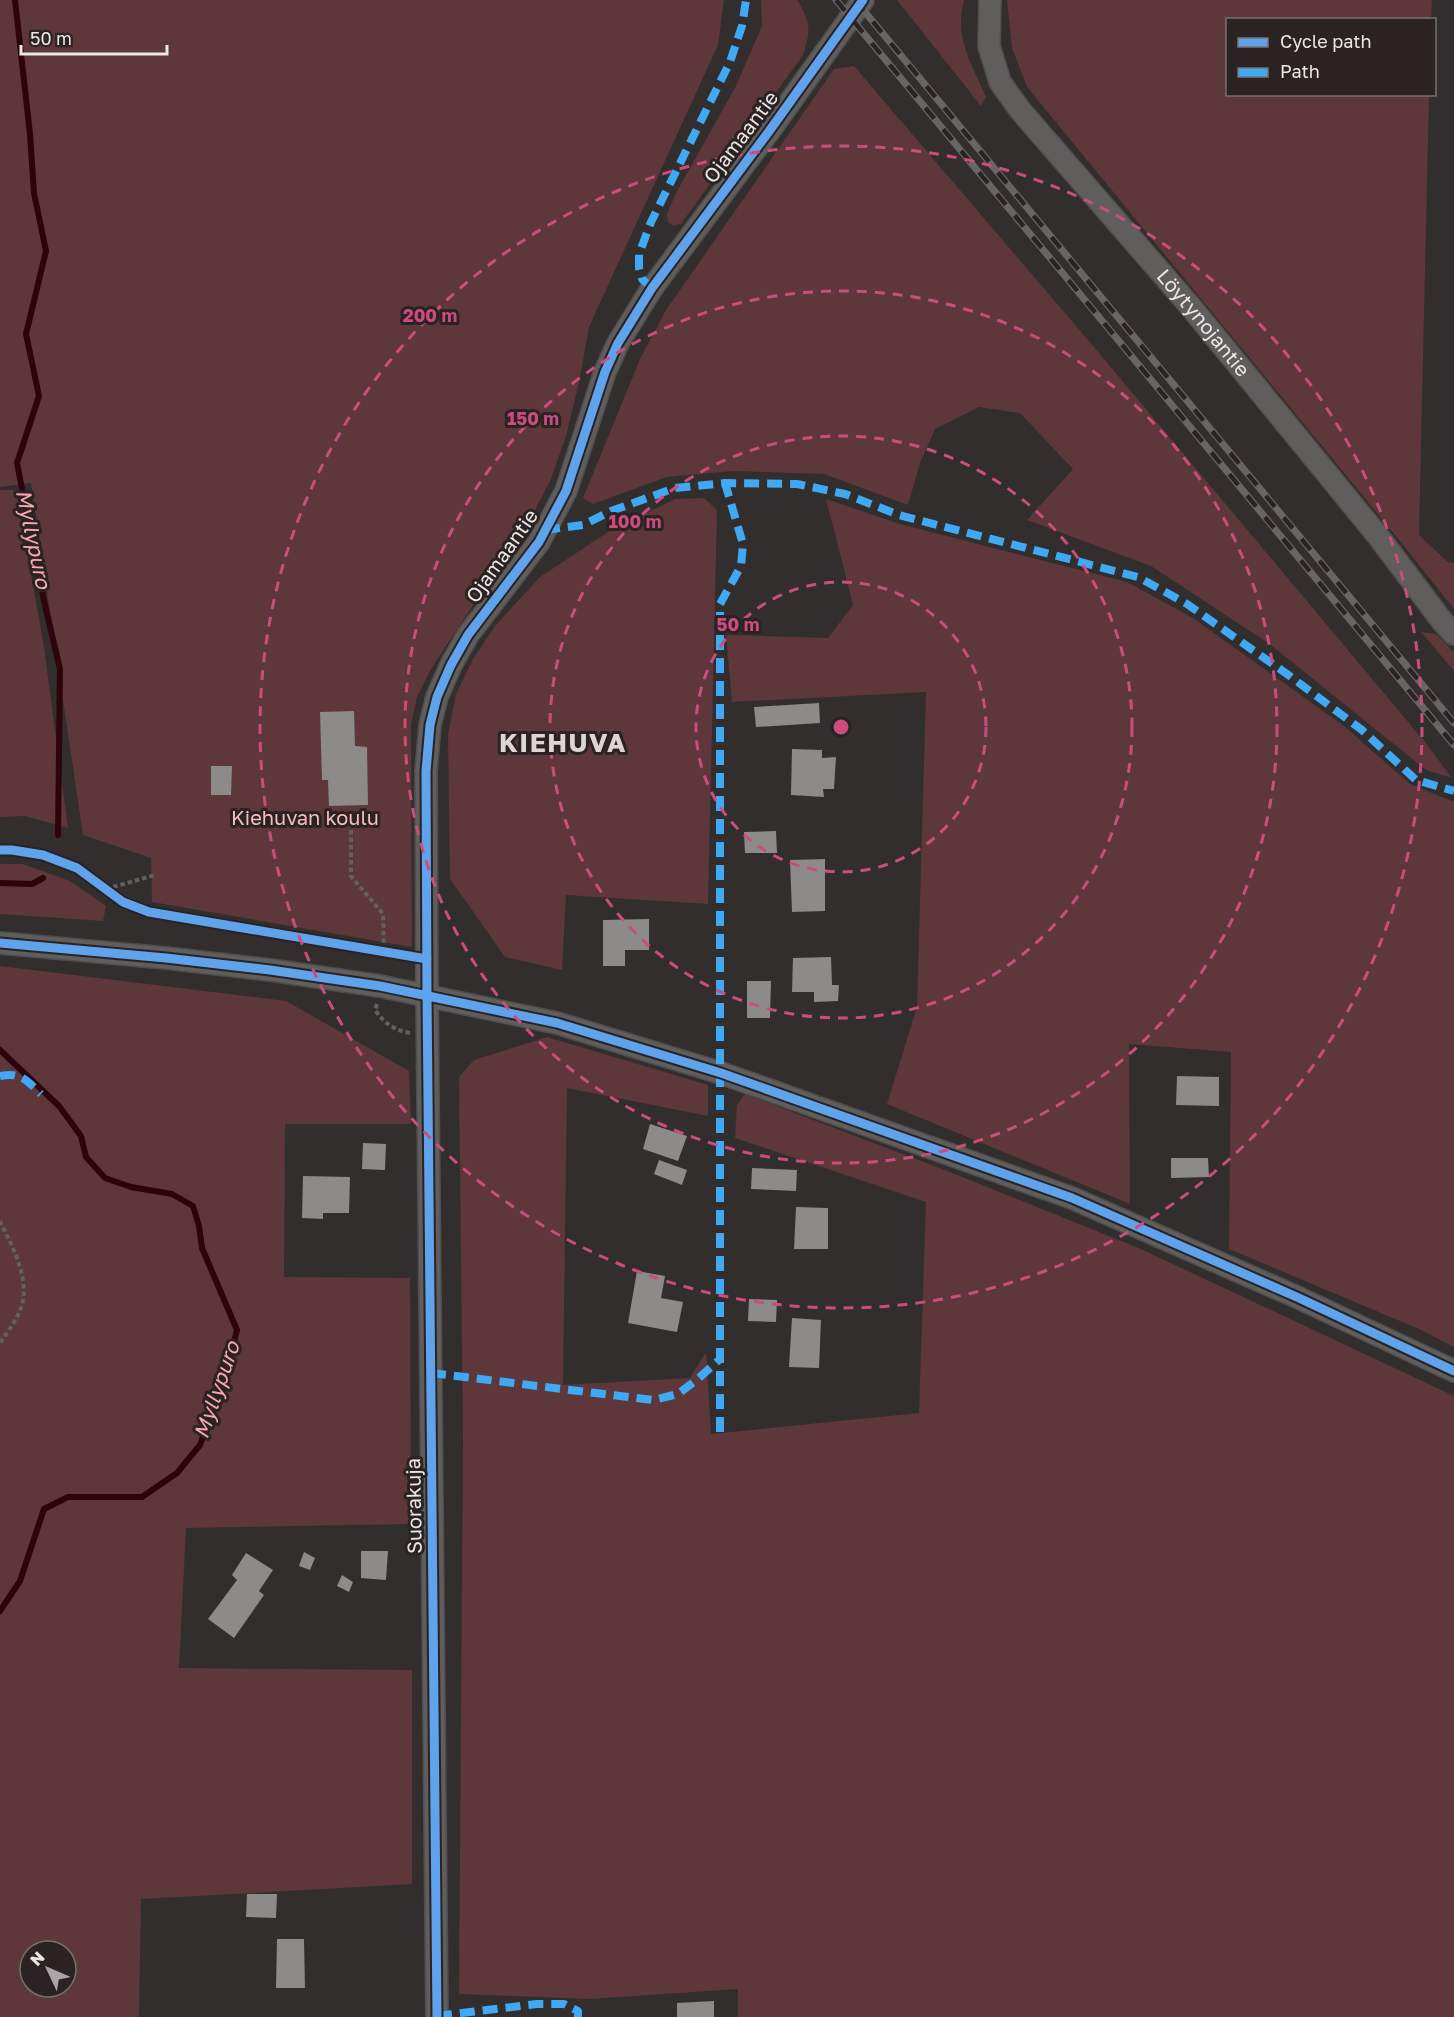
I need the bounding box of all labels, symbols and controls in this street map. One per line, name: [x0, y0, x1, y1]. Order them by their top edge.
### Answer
scale bar: [21, 18, 166, 56]
legend: [1226, 18, 1436, 96]
text: 50 m: [30, 27, 72, 49]
text: Cycle path: [1280, 30, 1372, 52]
text: Path: [1280, 60, 1320, 82]
street label: Ojamaantie: [698, 86, 783, 187]
street label: Löytynojantie: [1152, 264, 1256, 381]
text: 200 m: [403, 304, 457, 326]
text: 150 m: [507, 407, 559, 429]
water label: Myllypuro: [11, 487, 57, 592]
street label: Ojamaantie: [460, 504, 542, 607]
text: 100 m: [609, 510, 661, 532]
text: 50 m: [717, 613, 759, 635]
centre of rings: [831, 717, 851, 737]
district label: KIEHUVA: [499, 727, 627, 758]
park label: Kiehuvan koulu: [231, 805, 379, 829]
water label: Myllypuro: [187, 1336, 245, 1442]
street label: Suorakuja: [400, 1458, 426, 1554]
north arrow: [18, 1939, 78, 1999]
text: N: [26, 1947, 49, 1970]

